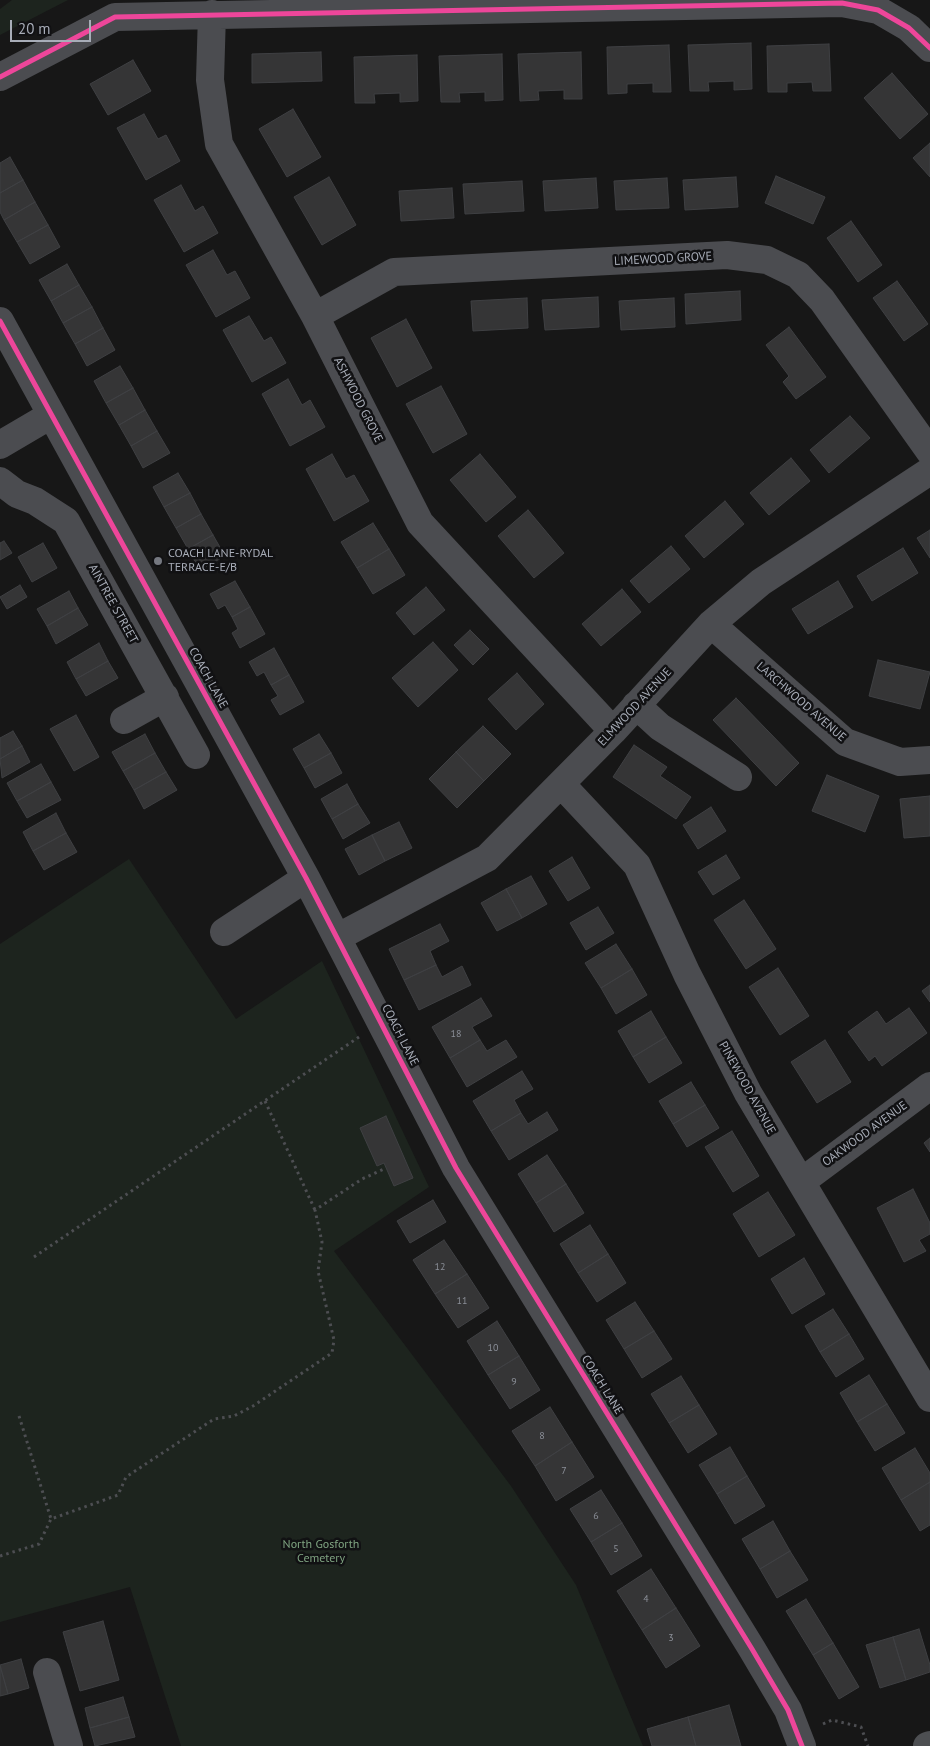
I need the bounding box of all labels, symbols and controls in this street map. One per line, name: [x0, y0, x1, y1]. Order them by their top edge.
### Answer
scale bar: [12, 10, 94, 42]
text: 20 m: [18, 19, 51, 38]
street label: LIMEWOOD GROVE: [614, 249, 712, 269]
street label: ASHWOOD GROVE: [330, 355, 386, 445]
place label: COACH LANE-RYDAL TERRACE-E/B: [168, 547, 273, 575]
marker: COACH LANE-RYDAL TERRACE-E/B: [152, 555, 164, 567]
street label: AINTREE STREET: [85, 562, 141, 646]
street label: COACH LANE: [185, 645, 231, 711]
street label: LARCHWOOD AVENUE: [753, 659, 849, 745]
street label: ELMWOOD AVENUE: [595, 665, 675, 749]
street label: COACH LANE: [378, 1002, 422, 1068]
house number: 18: [451, 1028, 461, 1040]
street label: PINEWOOD AVENUE: [716, 1039, 778, 1137]
street label: OAKWOOD AVENUE: [820, 1098, 910, 1170]
house number: 12: [435, 1261, 445, 1273]
house number: 11: [457, 1295, 467, 1307]
house number: 10: [488, 1342, 498, 1354]
street label: COACH LANE: [578, 1353, 626, 1417]
house number: 9: [511, 1376, 517, 1388]
house number: 8: [539, 1430, 545, 1442]
house number: 7: [561, 1465, 567, 1477]
house number: 6: [593, 1510, 599, 1522]
park label: North Gosforth Cemetery: [283, 1538, 359, 1566]
house number: 5: [613, 1543, 619, 1555]
house number: 4: [643, 1593, 649, 1605]
house number: 3: [668, 1632, 674, 1644]

